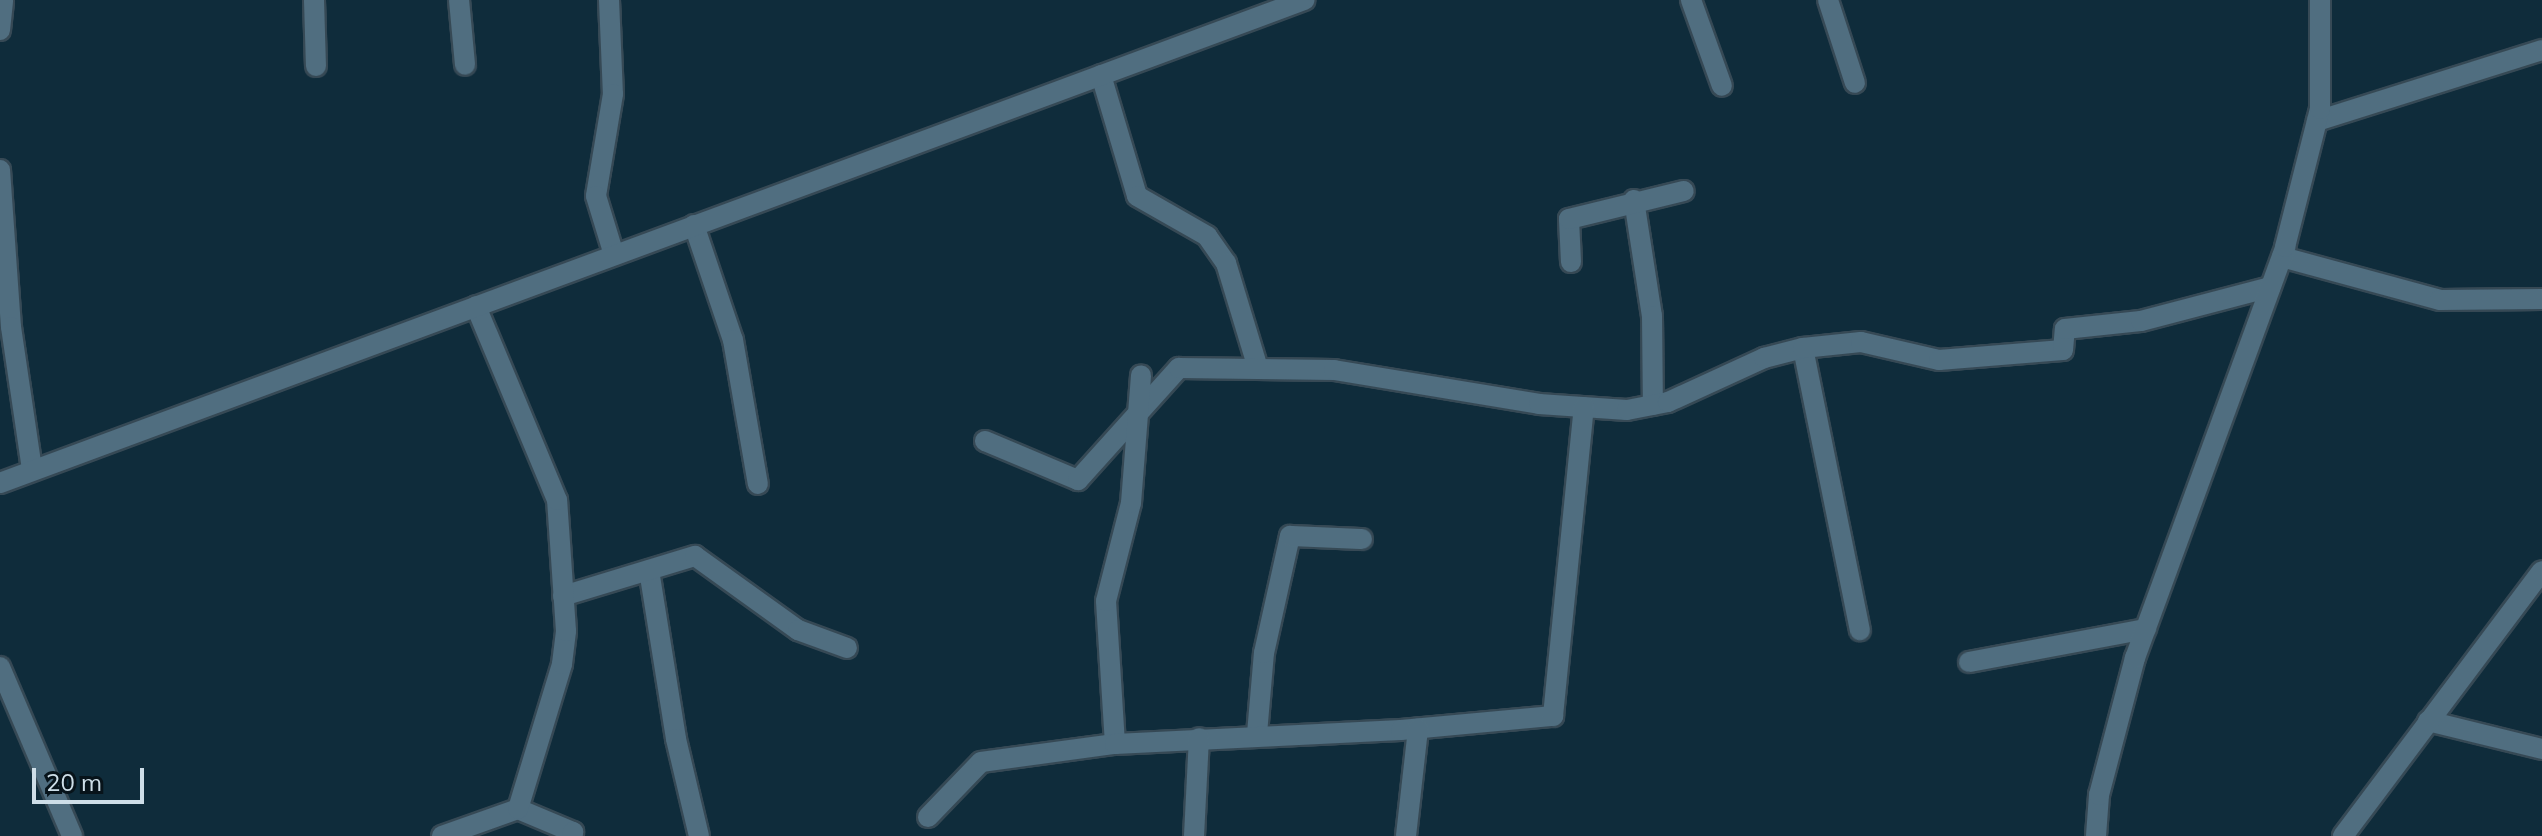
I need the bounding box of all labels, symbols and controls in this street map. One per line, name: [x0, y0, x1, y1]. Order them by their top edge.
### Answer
scale bar: [36, 752, 148, 802]
text: 20 m: [46, 767, 102, 797]

